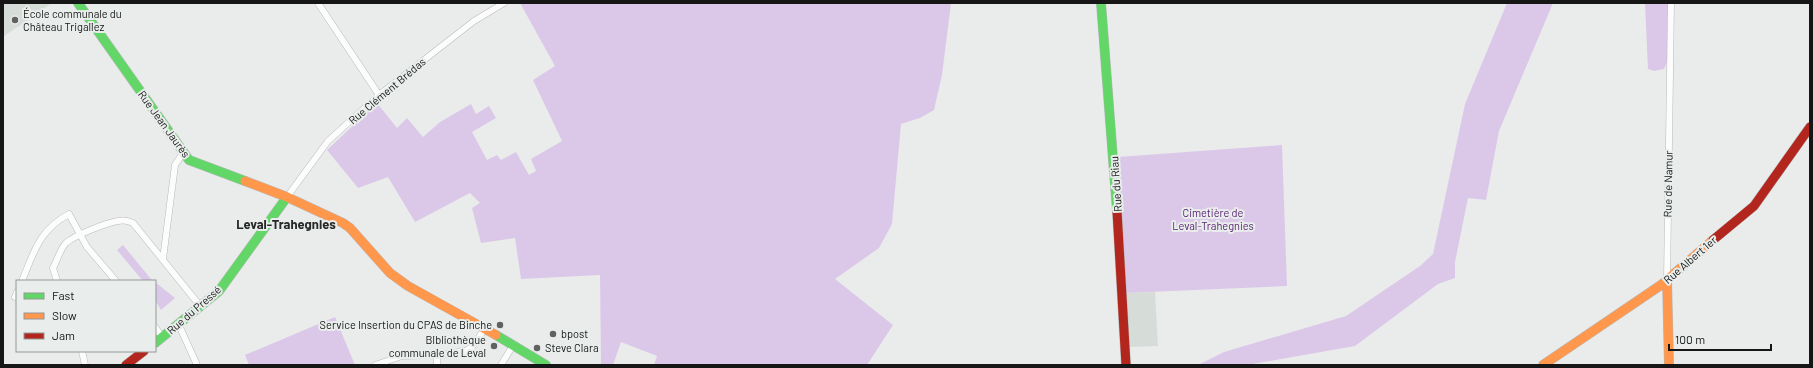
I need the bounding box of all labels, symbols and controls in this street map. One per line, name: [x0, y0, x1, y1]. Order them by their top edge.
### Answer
place label: École communale du Château Trigallez: [23, 7, 122, 33]
marker: École communale du Château Trigallez: [10, 15, 20, 25]
street label: Rue Clément Brédas: [346, 55, 428, 127]
street label: Rue Jean Jaurès: [136, 88, 193, 160]
street label: Rue de Namur: [1660, 150, 1675, 218]
street label: Rue du Riau: [1107, 156, 1124, 212]
park label: Cimetière de Leval-Trahegnies: [1172, 206, 1254, 232]
district label: Leval-Trahegnies: [236, 216, 336, 232]
street label: Rue Albert 1er: [1661, 233, 1719, 286]
legend: [16, 280, 156, 352]
street label: Rue du Pressé: [164, 283, 223, 337]
text: Fast: [52, 288, 75, 302]
text: Slow: [52, 308, 77, 322]
place label: Service Insertion du CPAS de Binche: [320, 318, 492, 331]
marker: Service Insertion du CPAS de Binche: [495, 320, 505, 330]
scale bar: [1669, 326, 1771, 352]
place label: bpost: [561, 327, 588, 340]
text: Jam: [52, 328, 75, 342]
marker: bpost: [548, 329, 558, 339]
text: 100 m: [1675, 332, 1705, 346]
place label: BIbliothèque communale de Leval: [389, 333, 486, 359]
marker: BIbliothèque communale de Leval: [489, 341, 499, 351]
place label: Steve Clara: [545, 341, 599, 354]
marker: Steve Clara: [532, 343, 542, 353]

